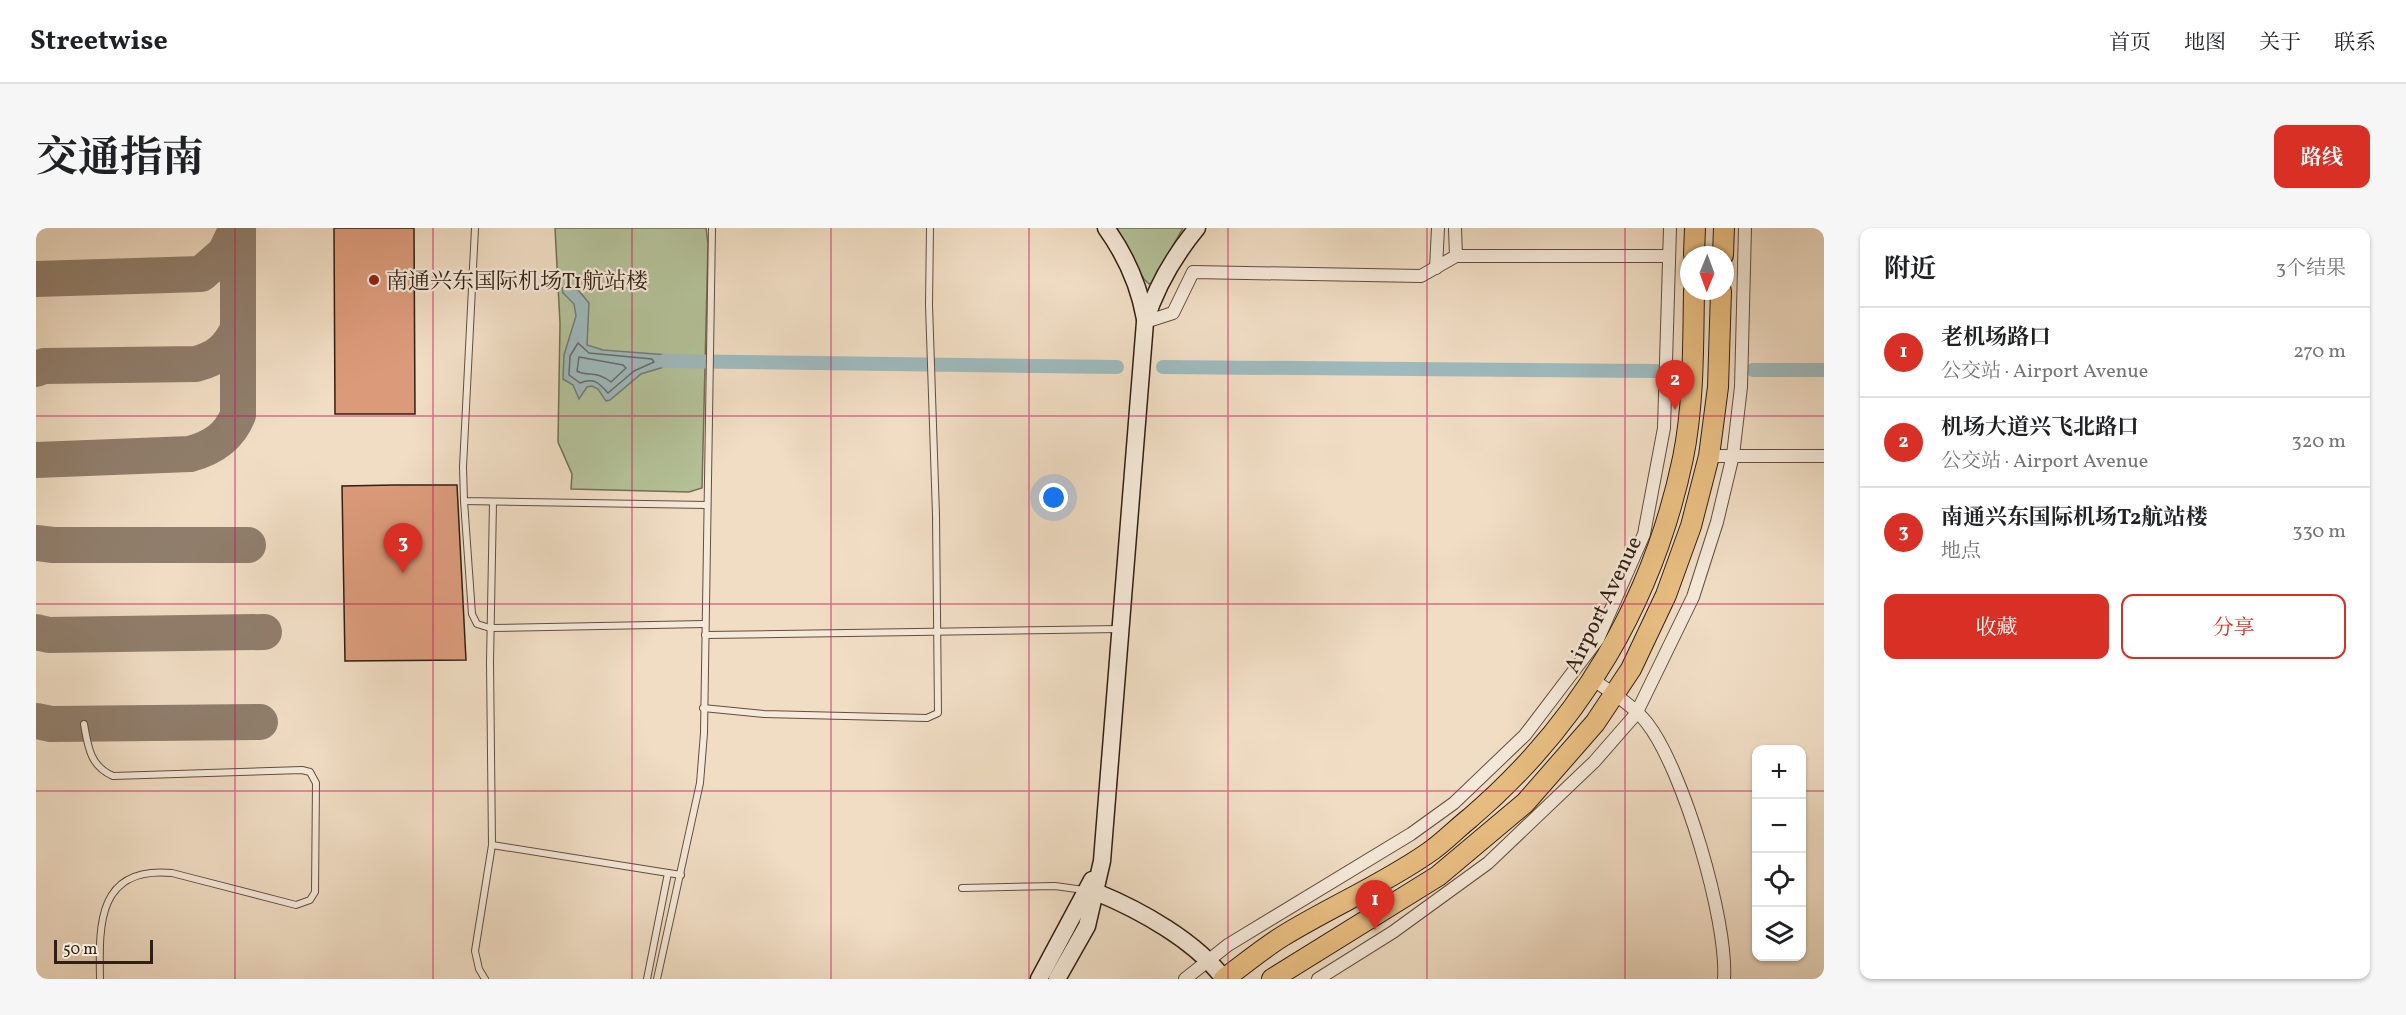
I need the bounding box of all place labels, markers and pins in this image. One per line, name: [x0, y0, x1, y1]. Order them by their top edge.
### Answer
place label: 南通兴东国际机场T1航站楼: [386, 267, 648, 298]
marker: 南通兴东国际机场T1航站楼: [367, 273, 381, 287]
pin: 2: [1656, 360, 1694, 410]
pin: 3: [384, 524, 422, 573]
pin: 1: [1356, 880, 1394, 930]

